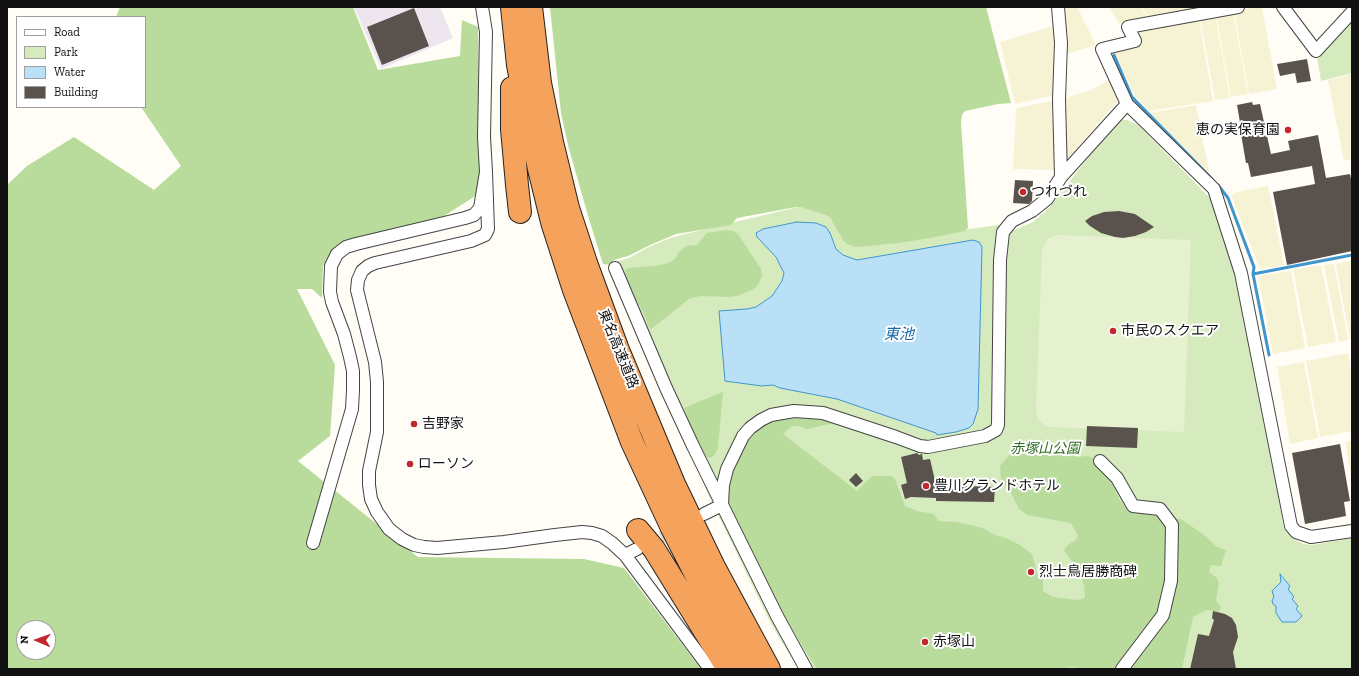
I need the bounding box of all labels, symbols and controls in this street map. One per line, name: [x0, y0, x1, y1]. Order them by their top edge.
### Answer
legend: [16, 16, 146, 108]
text: Road: [54, 25, 80, 39]
text: Park: [54, 45, 78, 59]
text: Water: [54, 65, 86, 79]
text: Building: [54, 85, 98, 99]
place label: 恵の実保育園: [1196, 122, 1280, 138]
marker: 恵の実保育園: [1283, 125, 1293, 135]
place label: つれづれ: [1031, 184, 1087, 200]
marker: つれづれ: [1018, 187, 1028, 197]
street label: 東名高速道路: [594, 307, 642, 391]
place label: 市民のスクエア: [1121, 323, 1219, 339]
water label: 東池: [884, 326, 914, 344]
marker: 市民のスクエア: [1108, 326, 1118, 336]
place label: 吉野家: [422, 416, 464, 432]
marker: 吉野家: [409, 419, 419, 429]
park label: 赤塚山公園: [1010, 441, 1080, 457]
place label: ローソン: [418, 456, 474, 472]
marker: ローソン: [405, 459, 415, 469]
place label: 豊川グランドホテル: [934, 478, 1060, 494]
marker: 豊川グランドホテル: [921, 481, 931, 491]
place label: 烈士鳥居勝商碑: [1039, 564, 1137, 580]
marker: 烈士鳥居勝商碑: [1026, 567, 1036, 577]
north arrow: [16, 620, 56, 660]
place label: 赤塚山: [933, 634, 975, 650]
text: N: [18, 635, 31, 644]
marker: 赤塚山: [920, 637, 930, 647]

